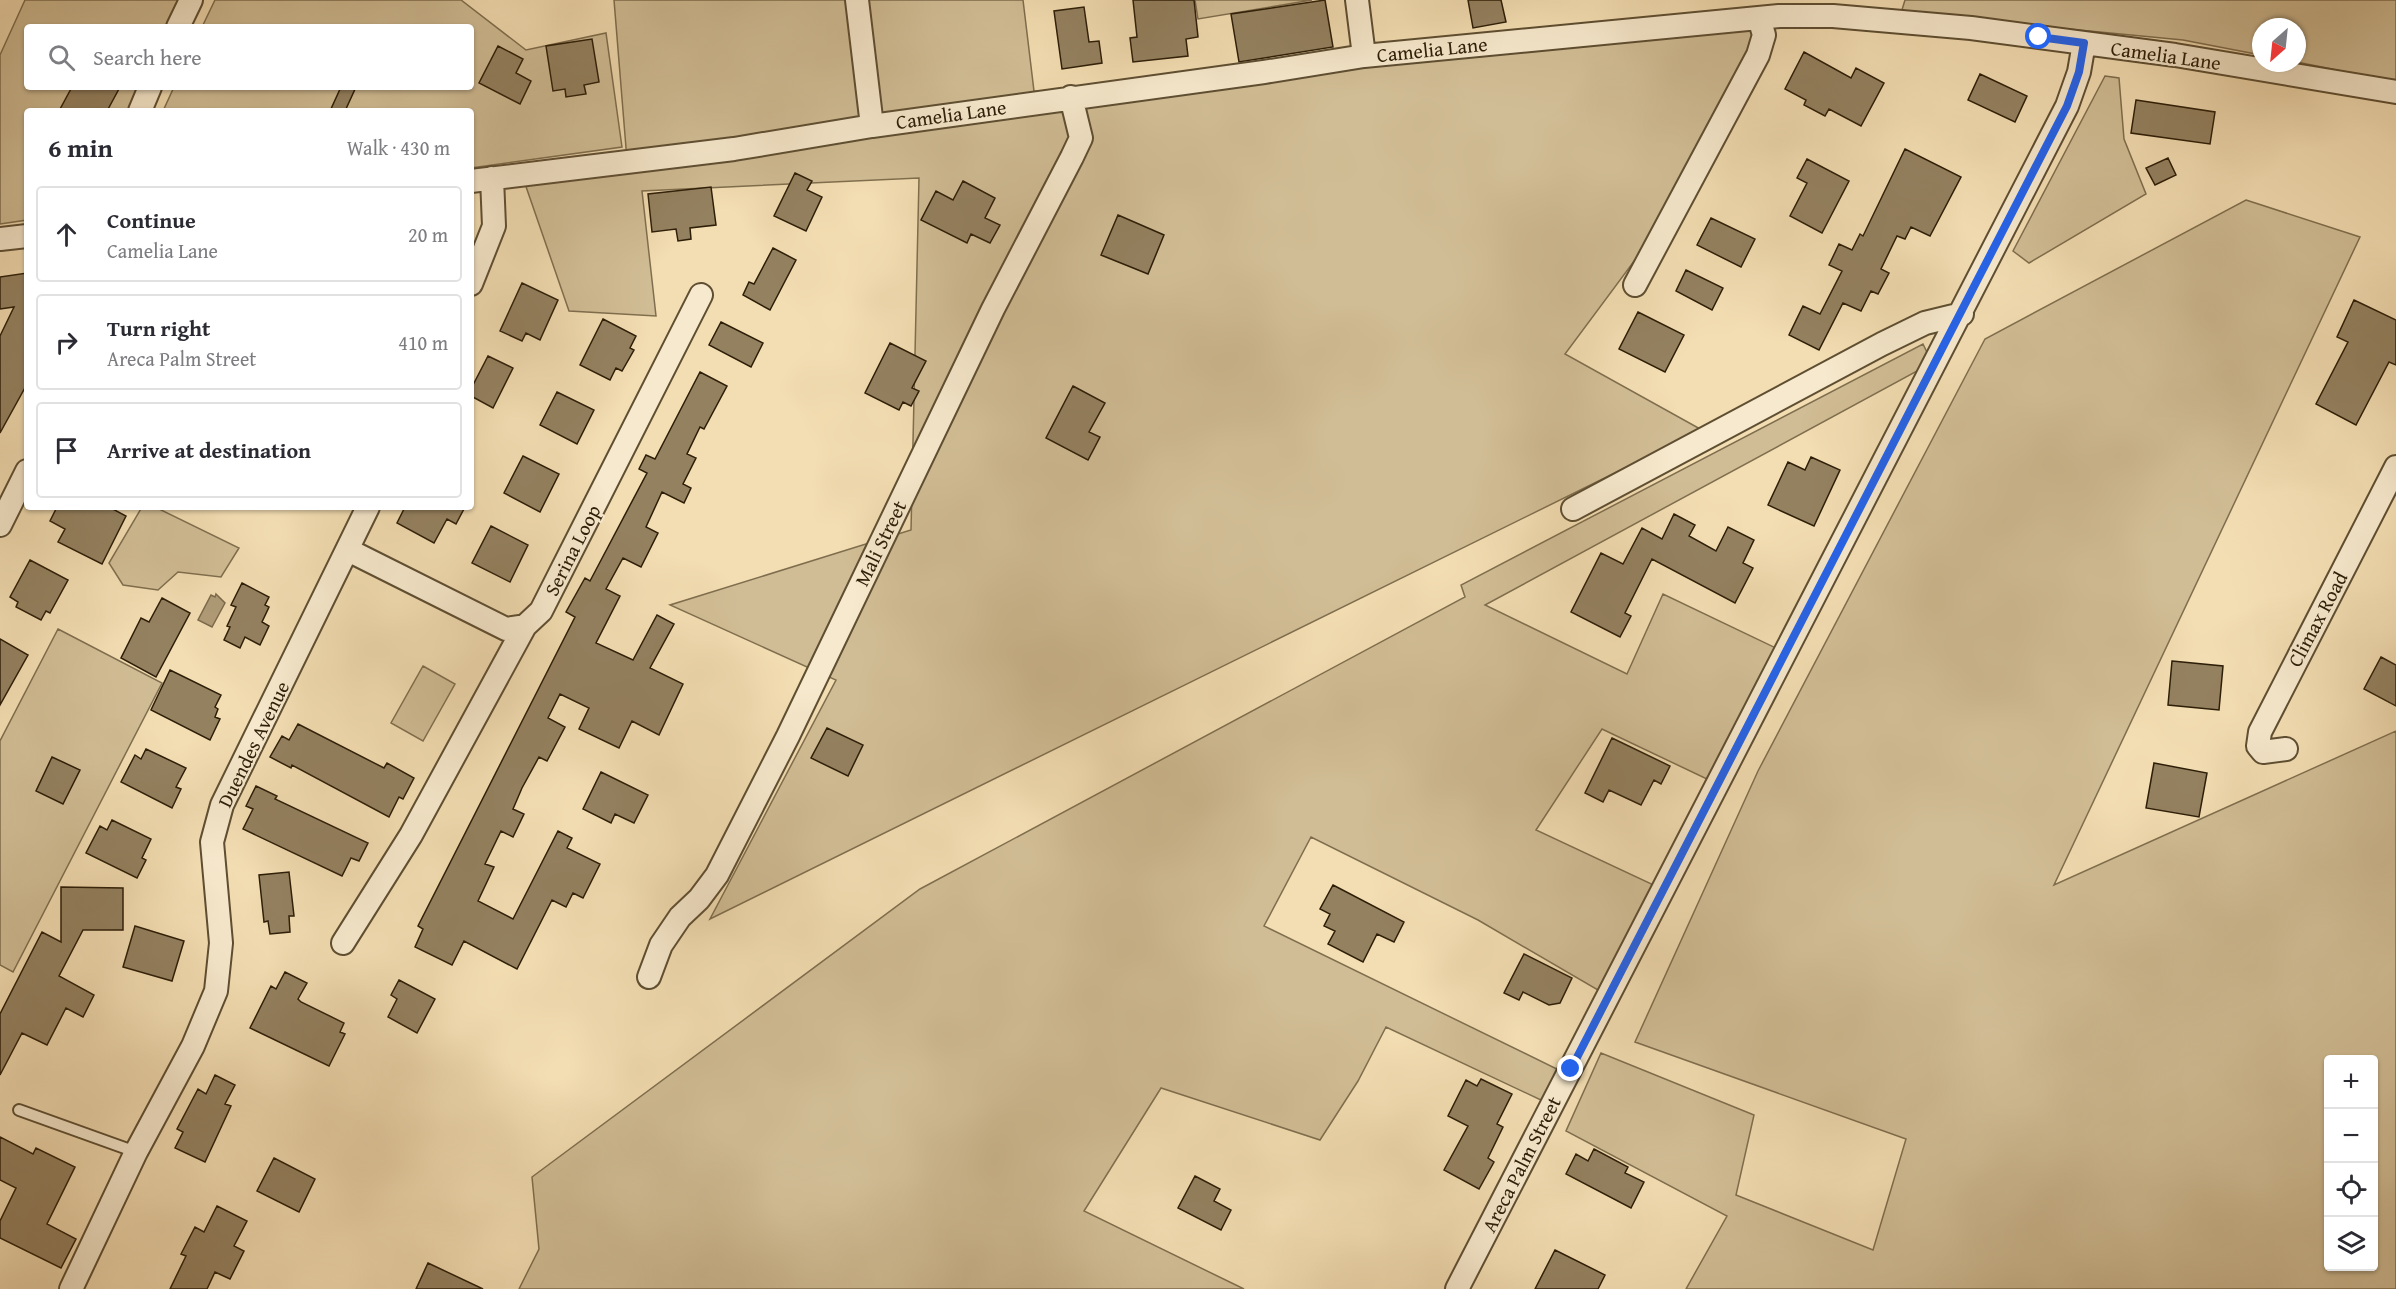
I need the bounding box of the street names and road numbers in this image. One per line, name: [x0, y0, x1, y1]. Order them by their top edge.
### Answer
street label: Camelia Lane: [1375, 29, 1489, 69]
street label: Camelia Lane: [2109, 33, 2223, 77]
street label: Camelia Lane: [894, 92, 1008, 136]
street label: Mali Street: [847, 495, 913, 591]
street label: Serina Loop: [537, 499, 607, 601]
street label: Climax Road: [2280, 566, 2354, 672]
street label: Duendes Avenue: [210, 676, 296, 812]
street label: Areca Palm Street: [1474, 1091, 1568, 1237]

